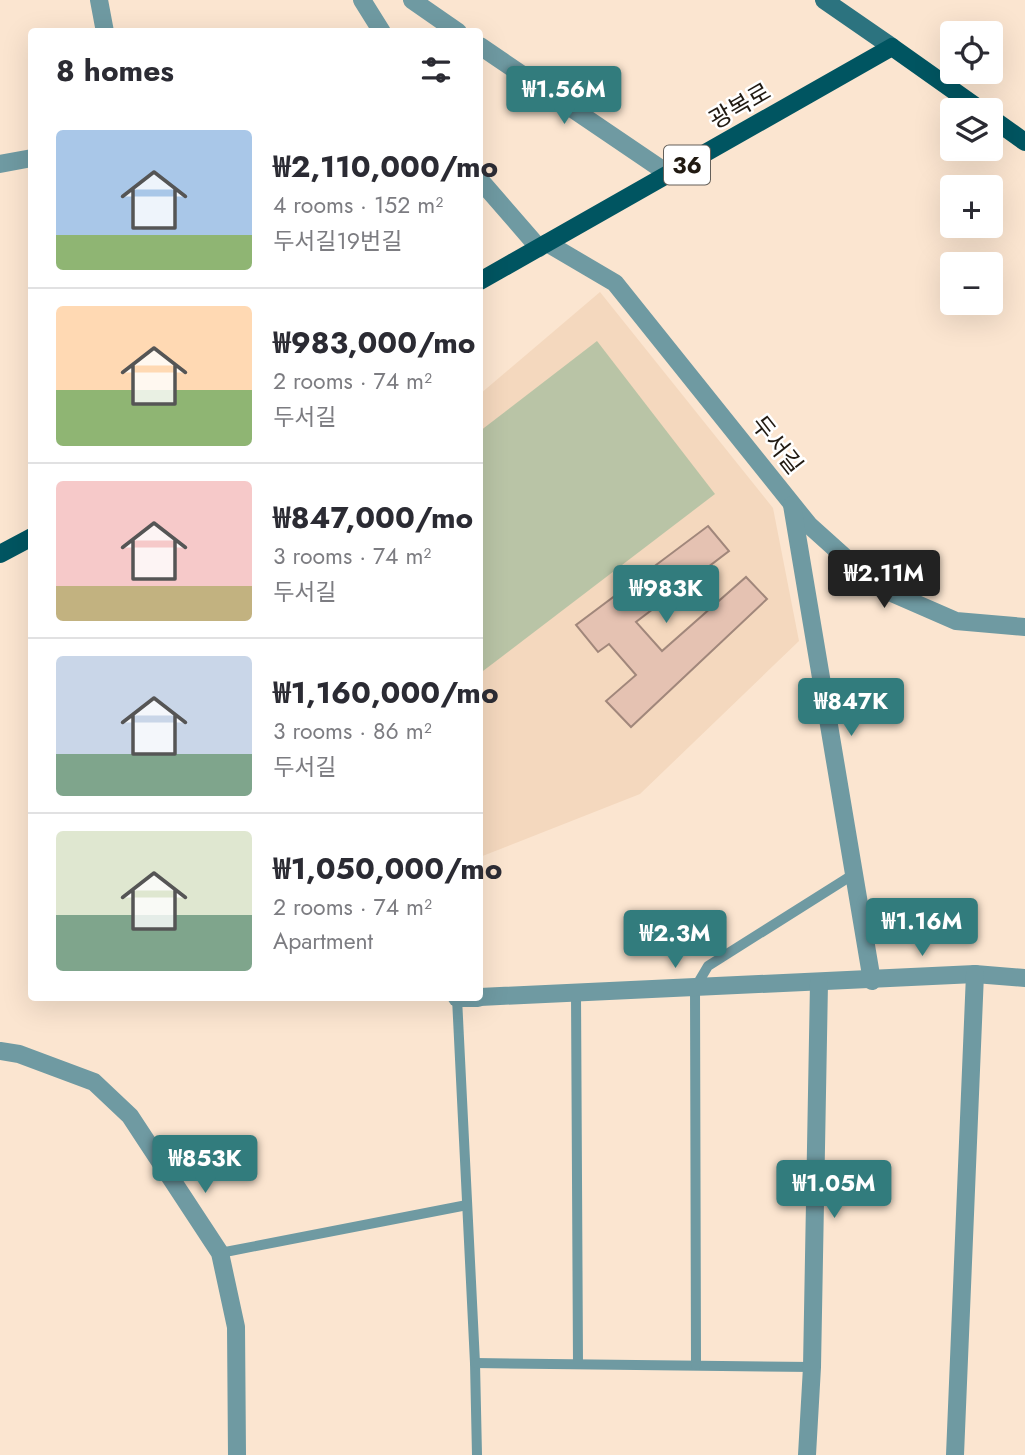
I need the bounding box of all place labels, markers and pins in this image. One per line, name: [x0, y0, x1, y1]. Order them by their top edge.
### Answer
pin: ₩1.56M: [507, 66, 621, 126]
pin: ₩2.11M: [827, 550, 941, 610]
pin: ₩983K: [617, 566, 715, 625]
pin: ₩847K: [802, 678, 900, 738]
pin: ₩1.16M: [865, 898, 979, 958]
pin: ₩2.3M: [626, 911, 724, 970]
pin: ₩853K: [156, 1136, 254, 1195]
pin: ₩1.05M: [777, 1160, 891, 1220]

